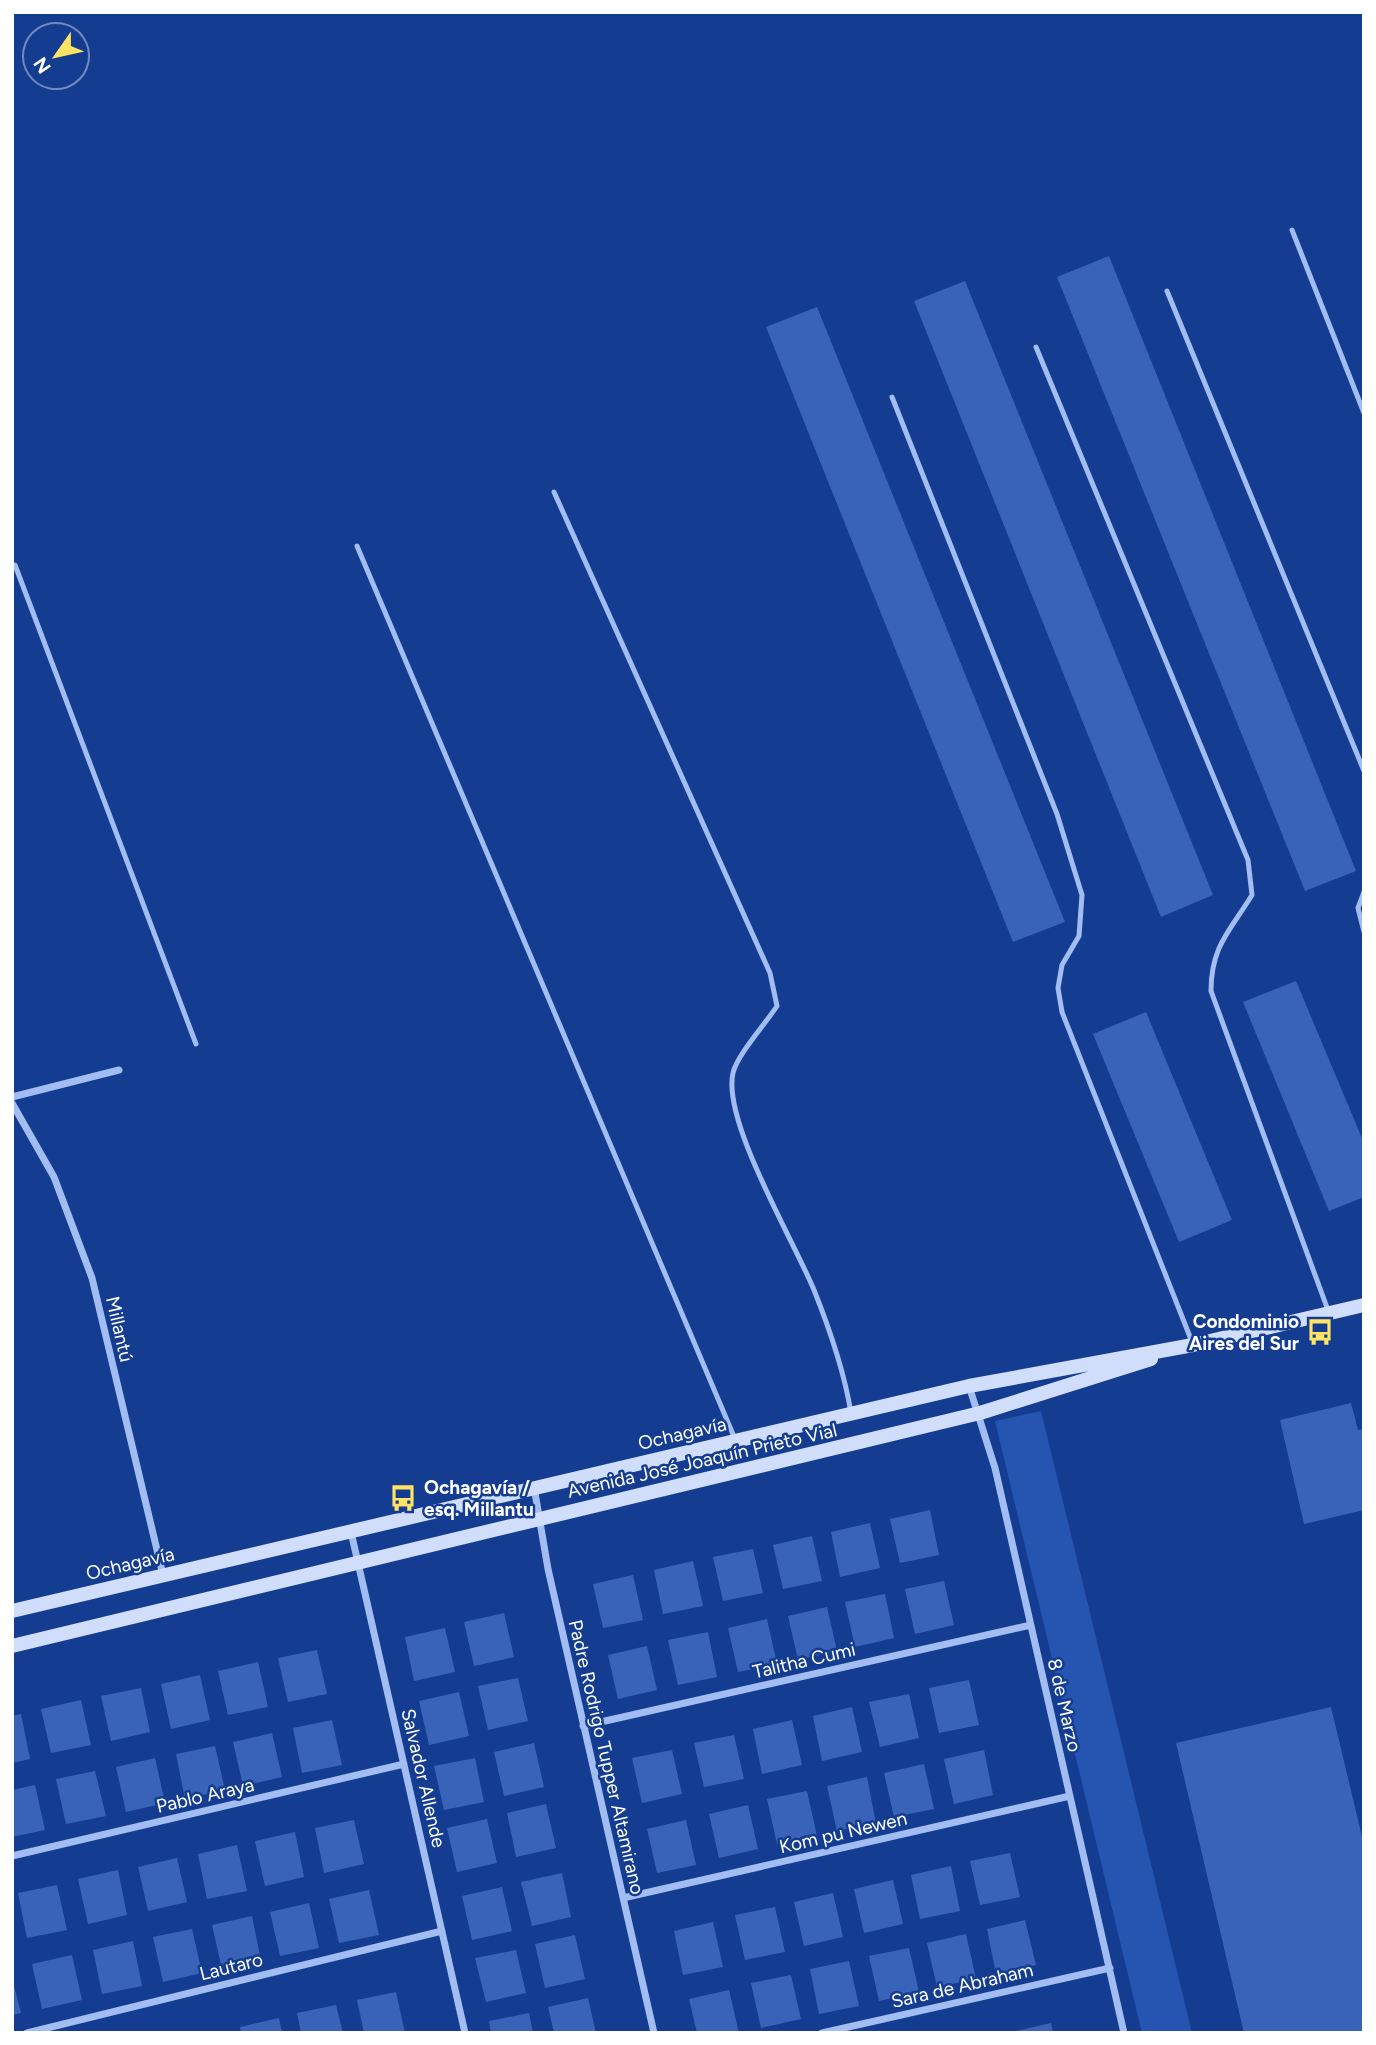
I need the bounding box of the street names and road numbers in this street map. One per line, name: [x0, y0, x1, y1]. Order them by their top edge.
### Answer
street label: Millantú: [101, 1294, 138, 1364]
street label: Ochagavía: [636, 1412, 729, 1455]
street label: Avenida José Joaquín Prieto Vial: [565, 1418, 839, 1503]
street label: Ochagavía: [84, 1542, 177, 1585]
street label: Padre Rodrigo Tupper Altamirano: [564, 1618, 649, 1897]
street label: Talitha Cumi: [751, 1638, 858, 1683]
street label: 8 de Marzo: [1043, 1656, 1086, 1754]
street label: Salvador Allende: [396, 1706, 451, 1850]
street label: Pablo Araya: [154, 1773, 256, 1818]
street label: Kom pu Newen: [777, 1807, 909, 1858]
street label: Lautaro: [197, 1948, 265, 1985]
street label: Sara de Abraham: [889, 1958, 1035, 2013]

